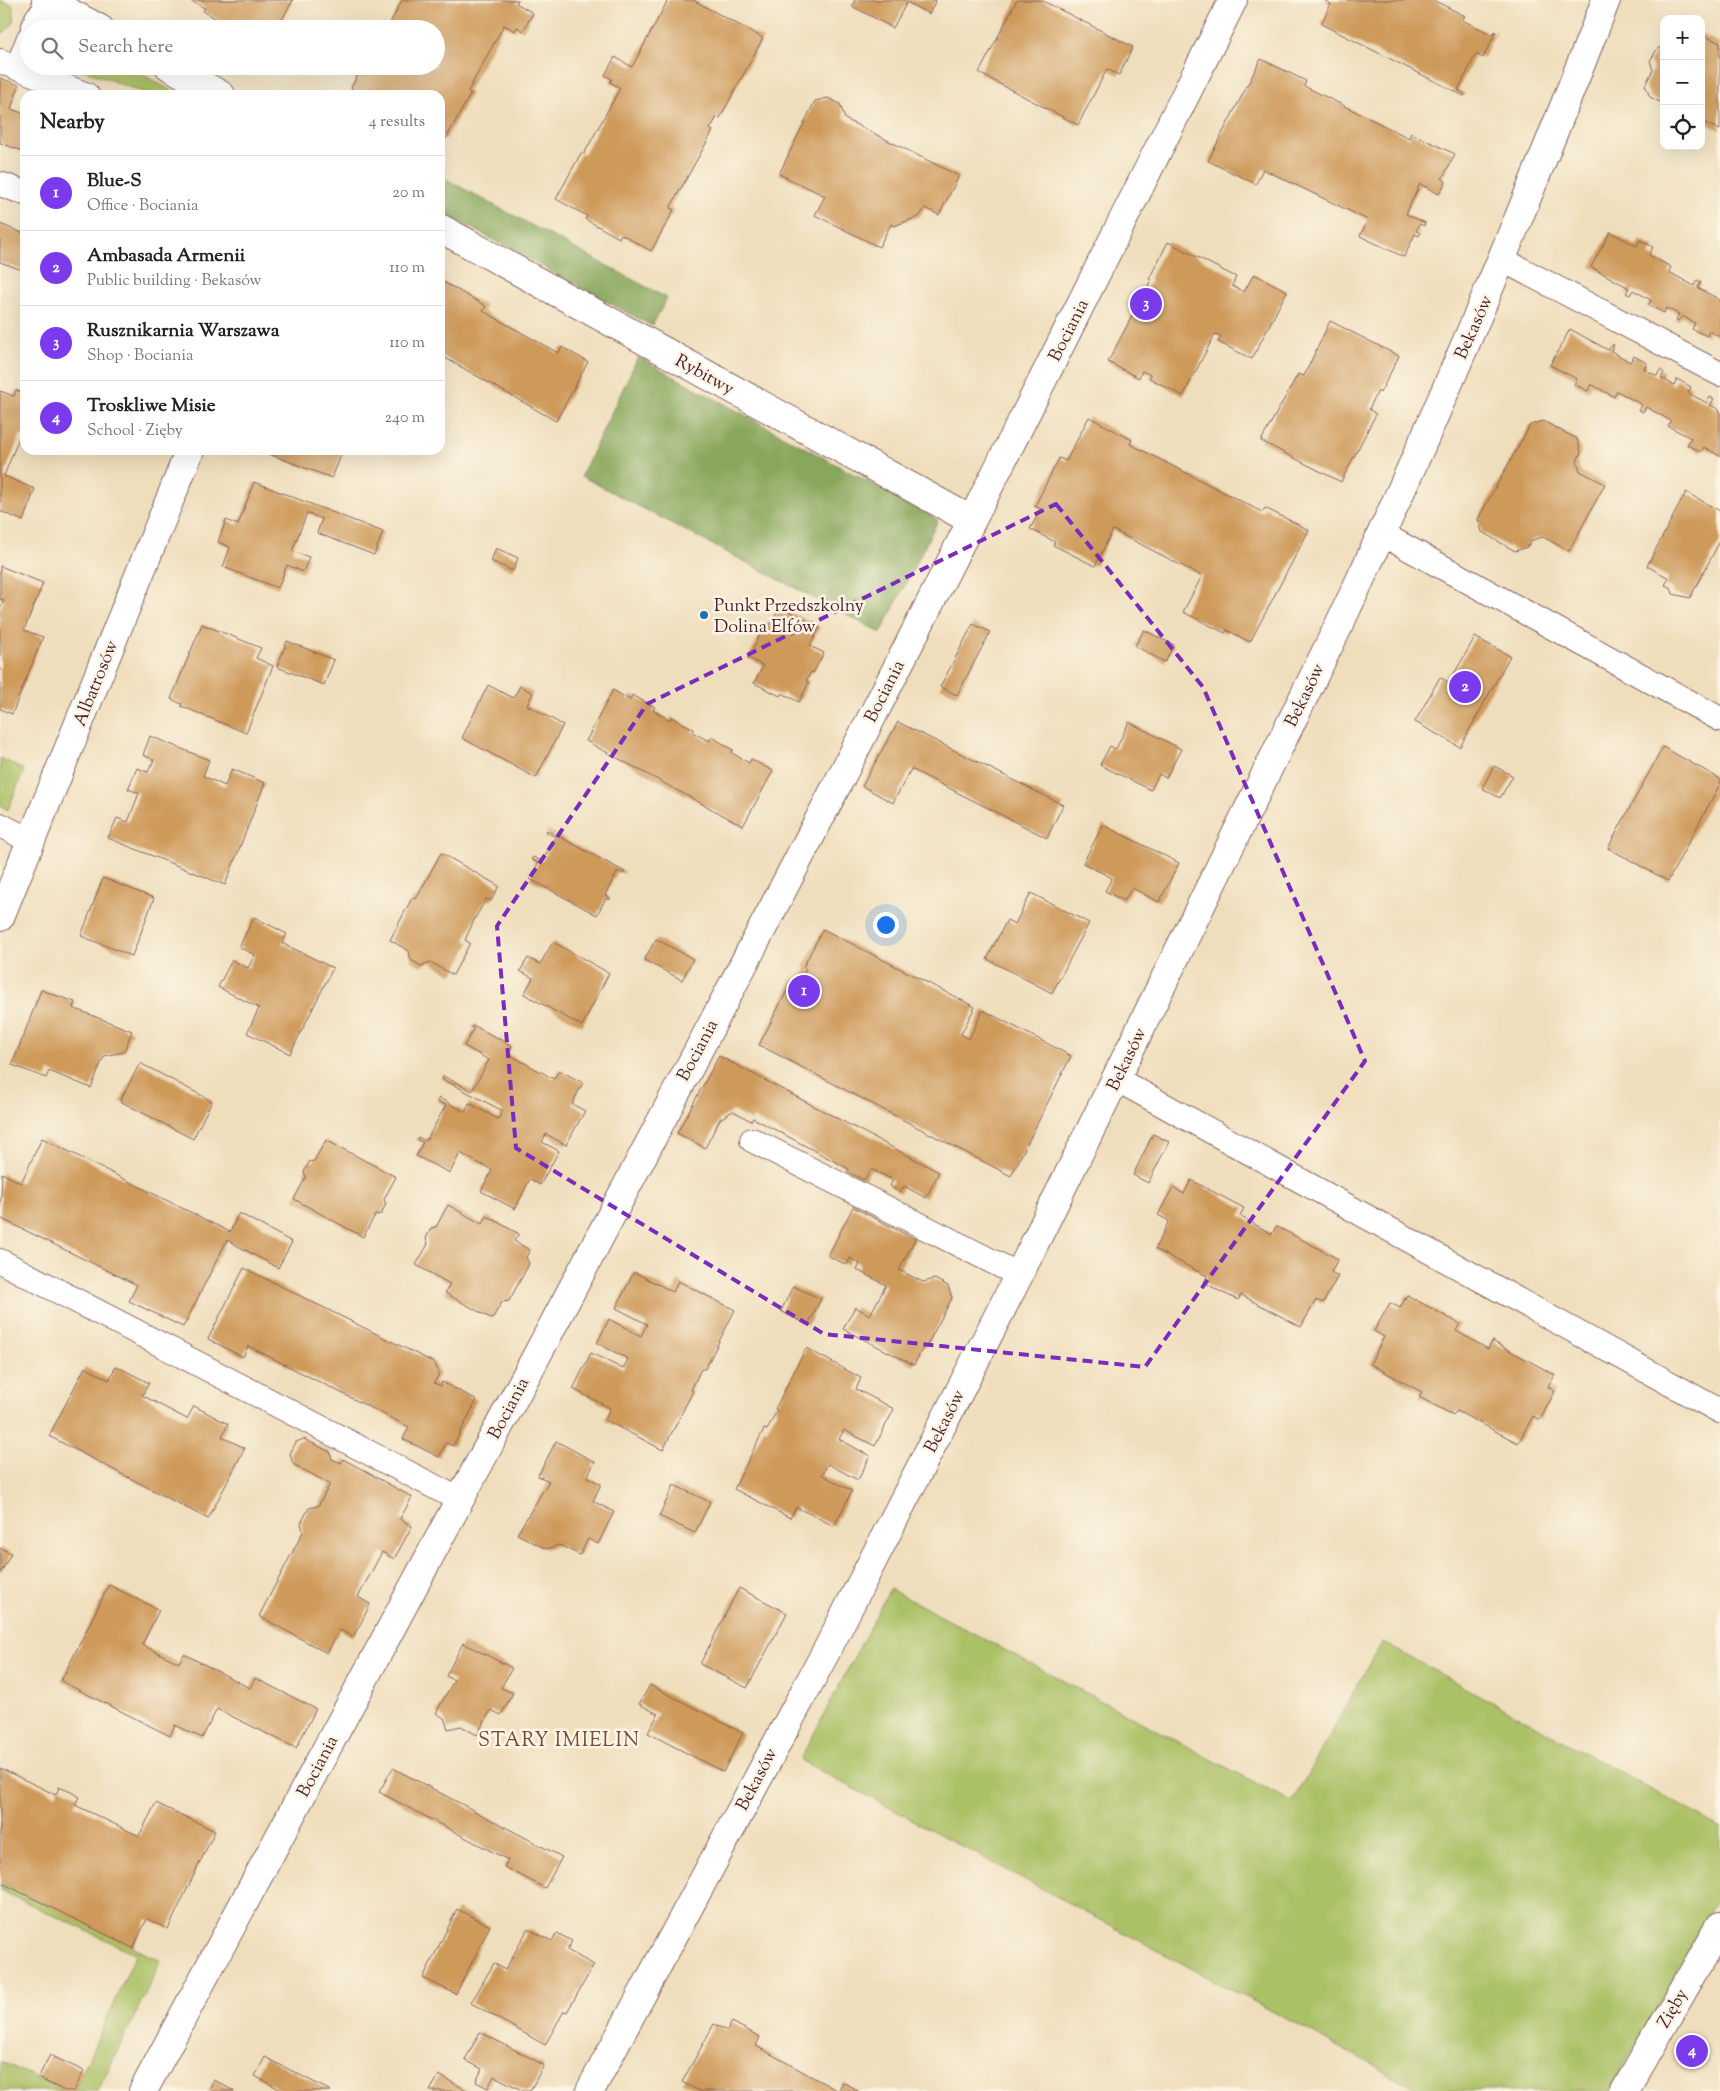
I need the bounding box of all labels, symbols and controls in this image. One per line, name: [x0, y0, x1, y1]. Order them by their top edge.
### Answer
map controls: [1660, 15, 1705, 150]
button: +: [1660, 15, 1705, 60]
search box: [20, 20, 445, 75]
icon: search: [38, 34, 66, 62]
text: Search here: [78, 34, 173, 61]
button: −: [1660, 60, 1705, 105]
button: locate: [1660, 105, 1705, 150]
text: Nearby: [40, 108, 105, 138]
text: 4 results: [369, 111, 425, 134]
text: Blue-S: [87, 168, 142, 195]
text: 1: [53, 182, 59, 205]
text: 20 m: [392, 182, 425, 205]
text: Office · Bociania: [87, 195, 198, 218]
text: Ambasada Armenii: [87, 243, 245, 270]
text: 2: [52, 257, 60, 280]
text: 110 m: [389, 257, 425, 280]
text: Public building · Bekasów: [87, 270, 262, 293]
pin: 3: [1130, 285, 1162, 323]
street label: Bekasów: [1449, 291, 1501, 364]
street label: Bociania: [1043, 295, 1097, 367]
text: Rusznikarnia Warszawa: [87, 318, 279, 345]
text: 3: [53, 332, 59, 355]
text: 110 m: [389, 332, 425, 355]
text: Shop · Bociania: [87, 345, 193, 368]
street label: Rybitwy: [670, 349, 738, 403]
text: Troskliwe Misie: [87, 393, 216, 420]
text: 4: [52, 407, 60, 430]
text: 240 m: [384, 407, 425, 430]
text: School · Zięby: [87, 420, 183, 443]
place label: Punkt Przedszkolny Dolina Elfów: [714, 594, 864, 641]
marker: Punkt Przedszkolny Dolina Elfów: [698, 609, 710, 621]
street label: Albatrosów: [68, 637, 126, 731]
street label: Bociania: [859, 656, 913, 728]
street label: Bekasów: [1279, 659, 1333, 732]
pin: 2: [1449, 668, 1481, 706]
your location: [873, 912, 899, 938]
pin: 1: [788, 972, 820, 1010]
street label: Bociania: [672, 1015, 726, 1087]
street label: Bekasów: [1101, 1023, 1155, 1096]
street label: Bociania: [483, 1373, 537, 1445]
street label: Bekasów: [919, 1385, 973, 1458]
district label: STARY IMIELIN: [478, 1727, 640, 1756]
street label: Bociania: [292, 1731, 346, 1803]
street label: Bekasów: [730, 1744, 785, 1816]
street label: Zięby: [1652, 1984, 1695, 2034]
pin: 4: [1676, 2032, 1708, 2070]

